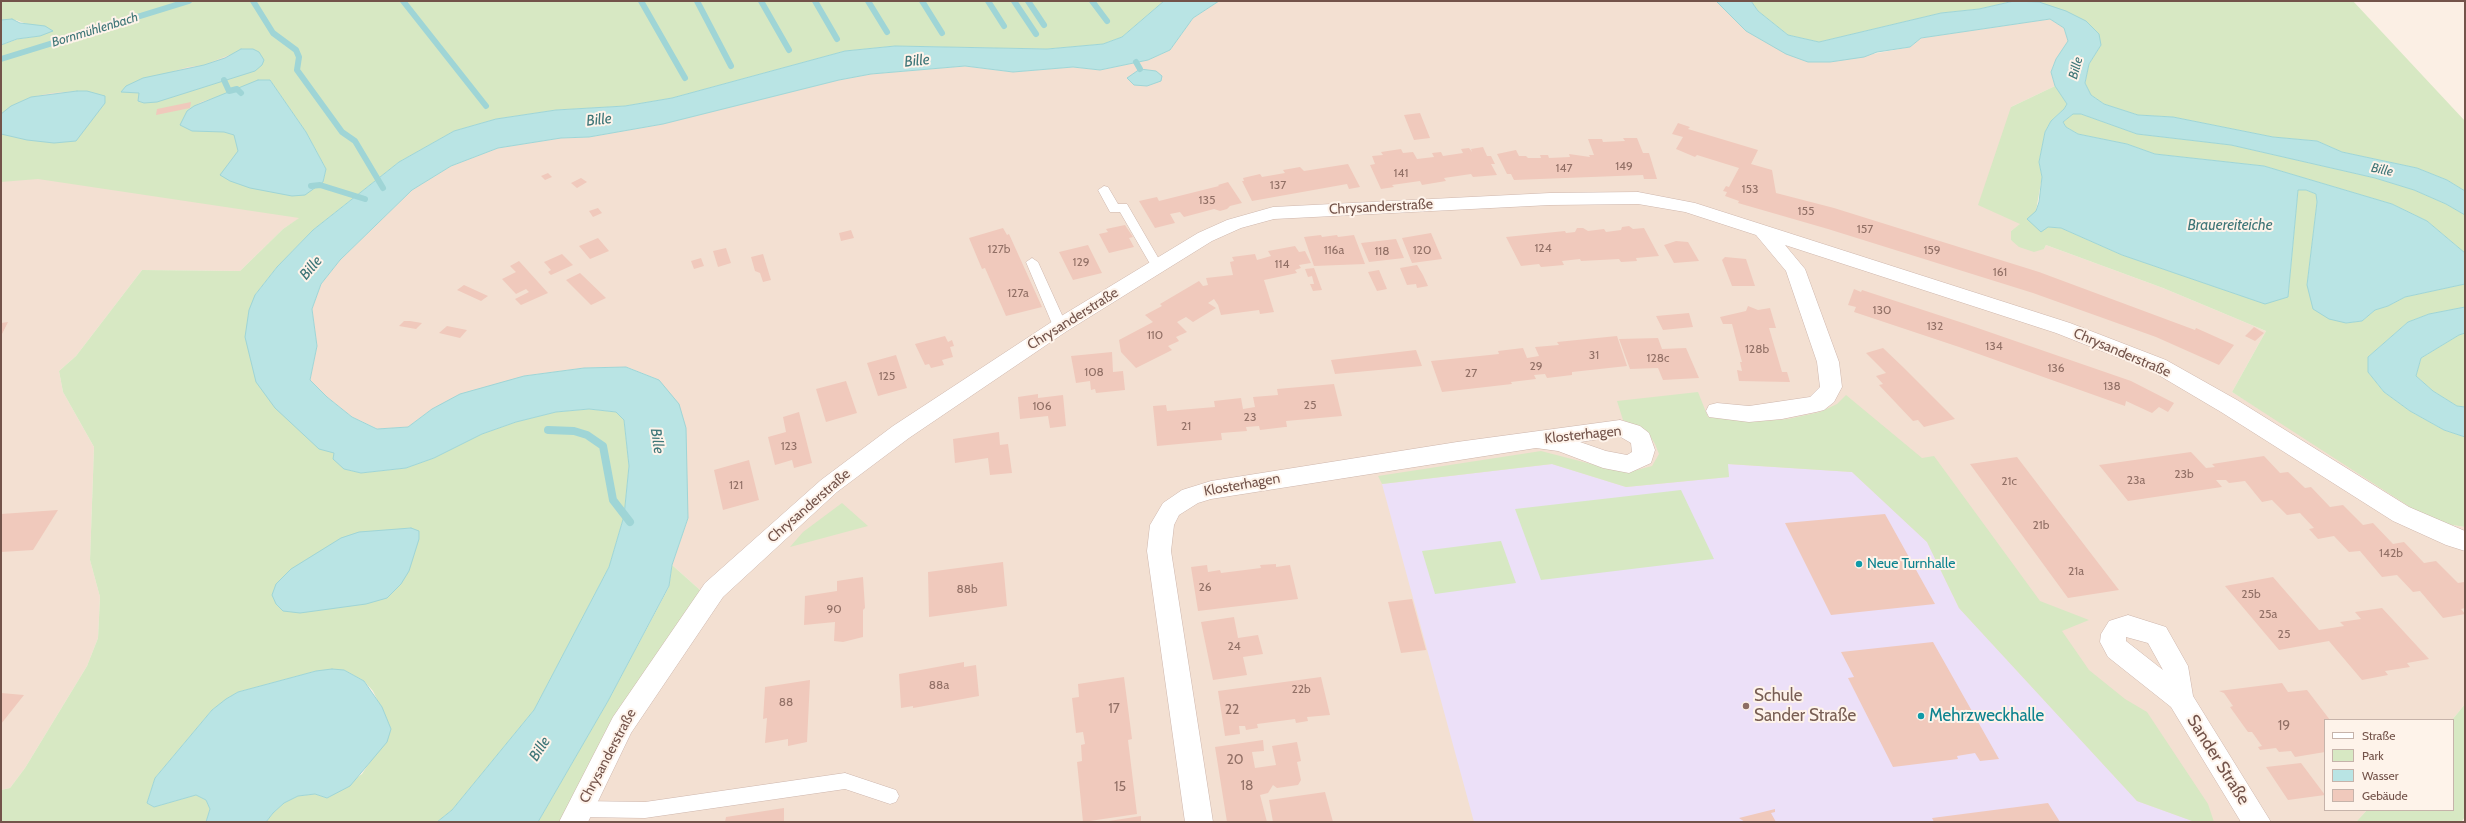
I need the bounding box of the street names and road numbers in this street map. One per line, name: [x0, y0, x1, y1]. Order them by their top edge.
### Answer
street label: Chrysanderstraße: [1329, 196, 1433, 218]
street label: Chrysanderstraße: [1024, 284, 1122, 354]
street label: Chrysanderstraße: [2071, 325, 2173, 381]
street label: Klosterhagen: [1544, 423, 1622, 447]
street label: Chrysanderstraße: [764, 466, 854, 546]
street label: Klosterhagen: [1203, 470, 1281, 500]
street label: Chrysanderstraße: [576, 706, 640, 806]
street label: Sander Straße: [2182, 711, 2254, 809]

